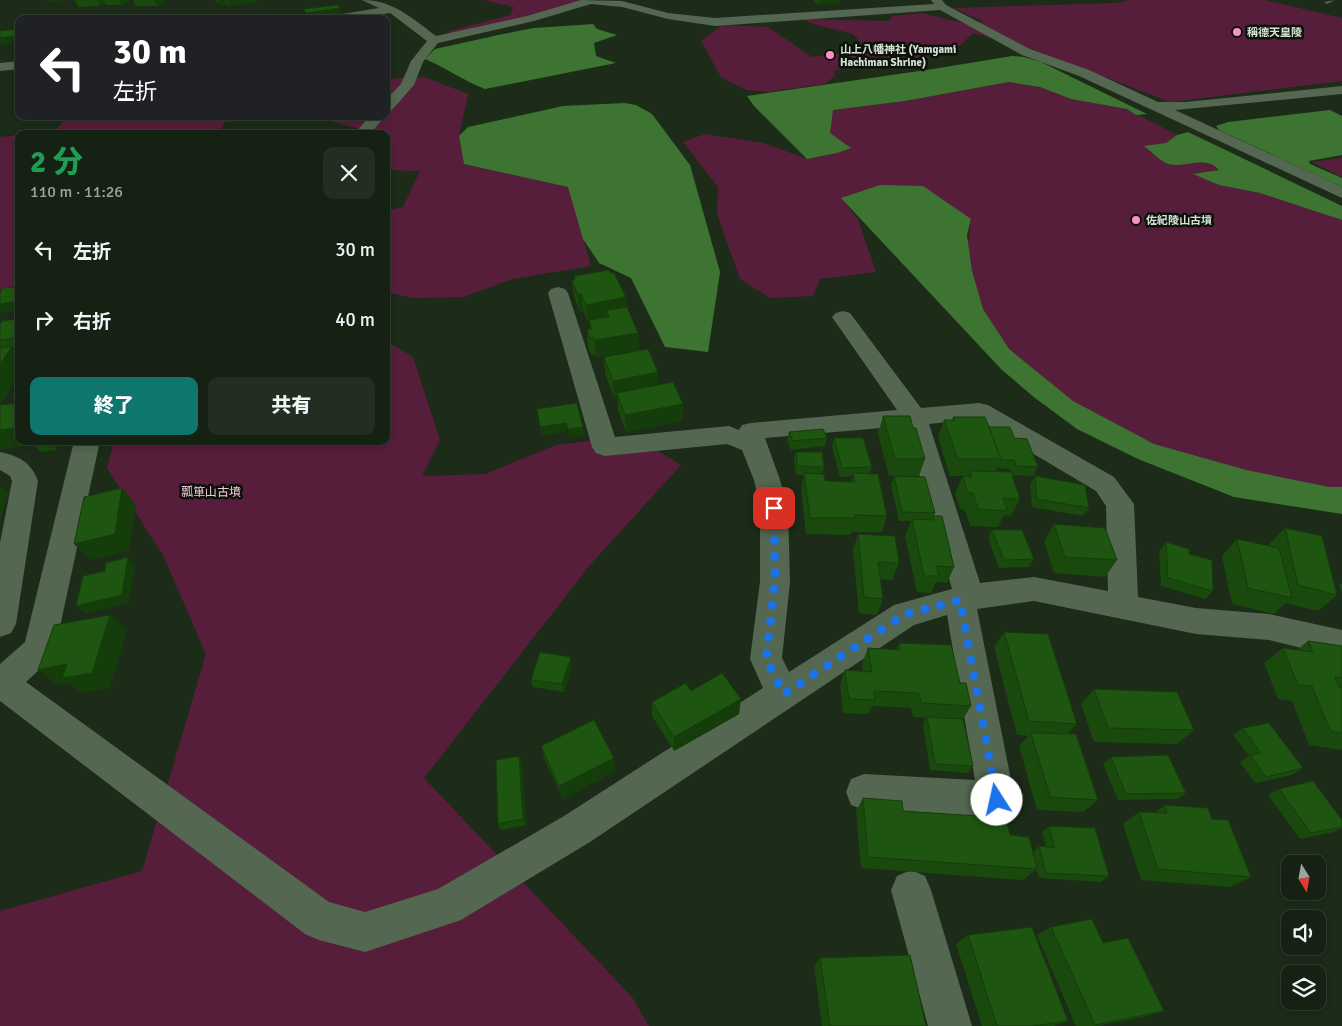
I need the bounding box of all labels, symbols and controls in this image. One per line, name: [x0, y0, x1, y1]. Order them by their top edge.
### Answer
marker: 稱德天皇陵: [1231, 26, 1243, 38]
place label: 稱德天皇陵: [1247, 26, 1302, 39]
text: 30 m: [113, 30, 187, 73]
icon: left: [30, 35, 95, 100]
place label: 山上八幡神社 (Yamgami Hachiman Shrine): [840, 43, 956, 69]
marker: 山上八幡神社 (Yamgami Hachiman Shrine): [824, 49, 836, 61]
text: 左折: [113, 78, 157, 105]
text: 2 分: [30, 144, 83, 181]
button: close: [323, 147, 375, 199]
text: 110 m · 11:26: [30, 182, 123, 202]
marker: 佐紀陵山古墳: [1130, 214, 1142, 226]
place label: 佐紀陵山古墳: [1146, 214, 1212, 227]
icon: left: [30, 236, 58, 264]
text: 30 m: [335, 238, 375, 262]
text: 左折: [73, 240, 111, 264]
icon: right: [30, 306, 58, 334]
text: 40 m: [335, 308, 375, 332]
text: 右折: [73, 310, 111, 334]
button: 終了: [30, 377, 198, 435]
button: 共有: [208, 377, 375, 435]
park label: 瓢箪山古墳: [181, 485, 241, 500]
pin: [753, 487, 795, 529]
icon: arrive: [760, 494, 788, 522]
position arrow: [970, 773, 1022, 825]
north arrow: [1281, 855, 1326, 900]
map controls: [1281, 855, 1326, 1010]
button: sound: [1281, 910, 1326, 955]
button: layers: [1281, 965, 1326, 1010]

